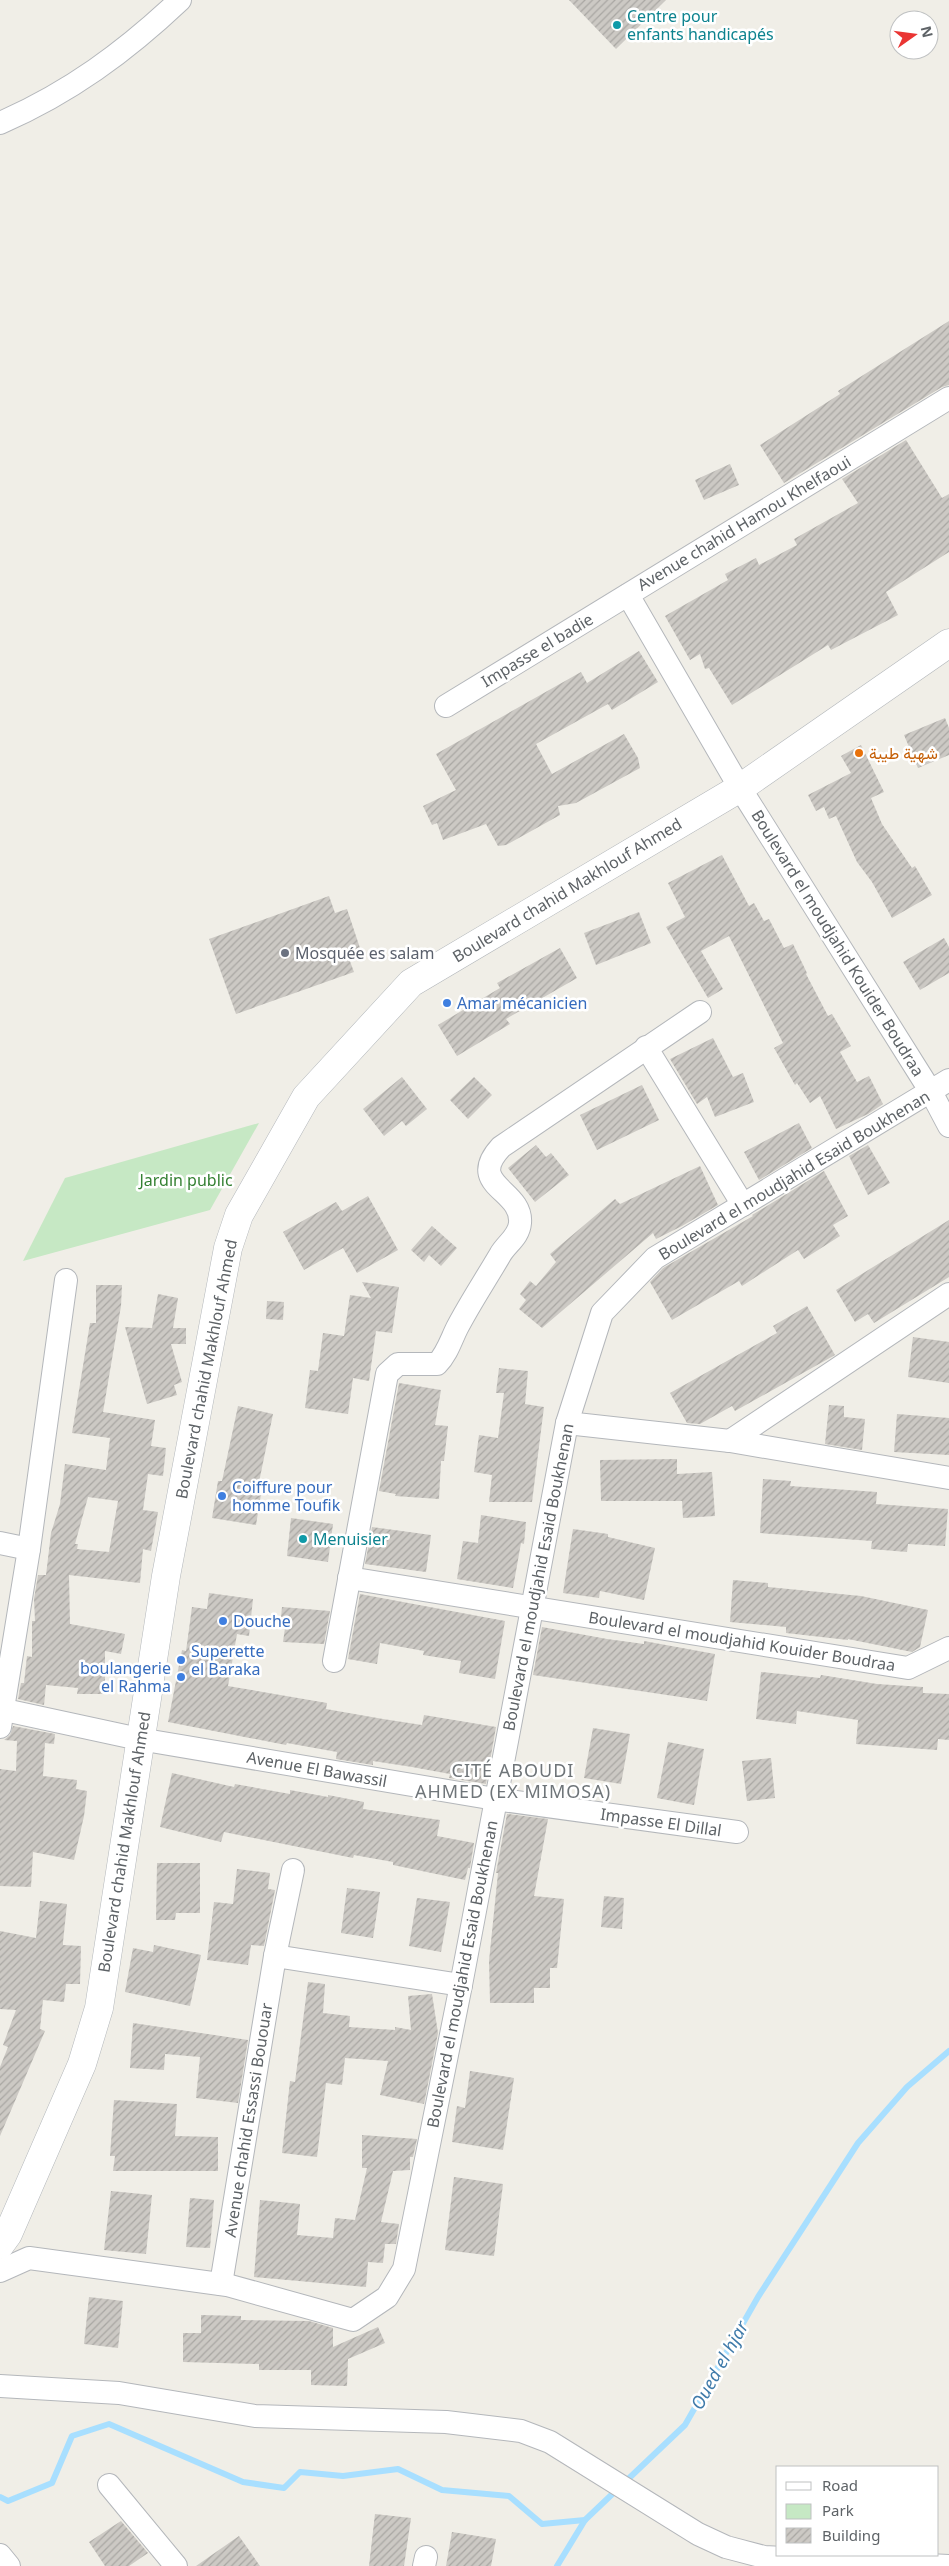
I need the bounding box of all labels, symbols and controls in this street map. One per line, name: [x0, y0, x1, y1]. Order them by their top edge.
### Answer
place label: Centre pour enfants handicapés: [627, 5, 774, 45]
north arrow: [889, 10, 939, 60]
marker: Centre pour enfants handicapés: [611, 19, 623, 31]
text: N: [917, 24, 938, 40]
street label: Avenue chahid Hamou Khelfaoui: [633, 450, 855, 596]
street label: Impasse el badie: [477, 608, 597, 692]
place label: شهية طيبة: [869, 742, 938, 764]
marker: شهية طيبة: [853, 747, 865, 759]
street label: Boulevard el moudjahid Kouider Boudraa: [746, 806, 930, 1080]
street label: Boulevard chahid Makhlouf Ahmed: [448, 813, 686, 967]
place label: Mosquée es salam: [295, 942, 434, 964]
marker: Mosquée es salam: [279, 947, 291, 959]
place label: Amar mécanicien: [457, 992, 587, 1014]
marker: Amar mécanicien: [441, 997, 453, 1009]
street label: Boulevard el moudjahid Esaid Boukhenan: [654, 1085, 934, 1265]
park label: Jardin public: [137, 1169, 233, 1191]
street label: Boulevard chahid Makhlouf Ahmed: [170, 1237, 242, 1501]
street label: Boulevard el moudjahid Esaid Boukhenan: [497, 1421, 579, 1733]
place label: Coiffure pour homme Toufik: [232, 1476, 341, 1516]
marker: Coiffure pour homme Toufik: [216, 1490, 228, 1502]
place label: Menuisier: [313, 1528, 388, 1550]
marker: Menuisier: [297, 1533, 309, 1545]
street label: Boulevard el moudjahid Kouider Boudraa: [587, 1606, 897, 1676]
place label: Douche: [233, 1610, 291, 1632]
marker: Douche: [217, 1615, 229, 1627]
place label: Superette el Baraka: [191, 1640, 264, 1680]
marker: Superette el Baraka: [175, 1654, 187, 1666]
place label: boulangerie el Rahma: [80, 1657, 171, 1697]
marker: boulangerie el Rahma: [175, 1671, 187, 1683]
street label: Boulevard chahid Makhlouf Ahmed: [92, 1710, 156, 1974]
street label: Avenue El Bawassil: [245, 1746, 389, 1792]
district label: CITÉ ABOUDI AHMED (EX MIMOSA): [415, 1758, 611, 1803]
street label: Impasse El Dillal: [599, 1803, 723, 1841]
street label: Boulevard el moudjahid Esaid Boukhenan: [421, 1818, 503, 2130]
street label: Avenue chahid Essassi Bououar: [219, 2001, 277, 2239]
water label: Oued el hjar: [685, 2315, 754, 2414]
legend: [776, 2466, 939, 2556]
text: Road: [822, 2475, 858, 2495]
text: Park: [822, 2500, 854, 2520]
text: Building: [822, 2525, 880, 2545]

